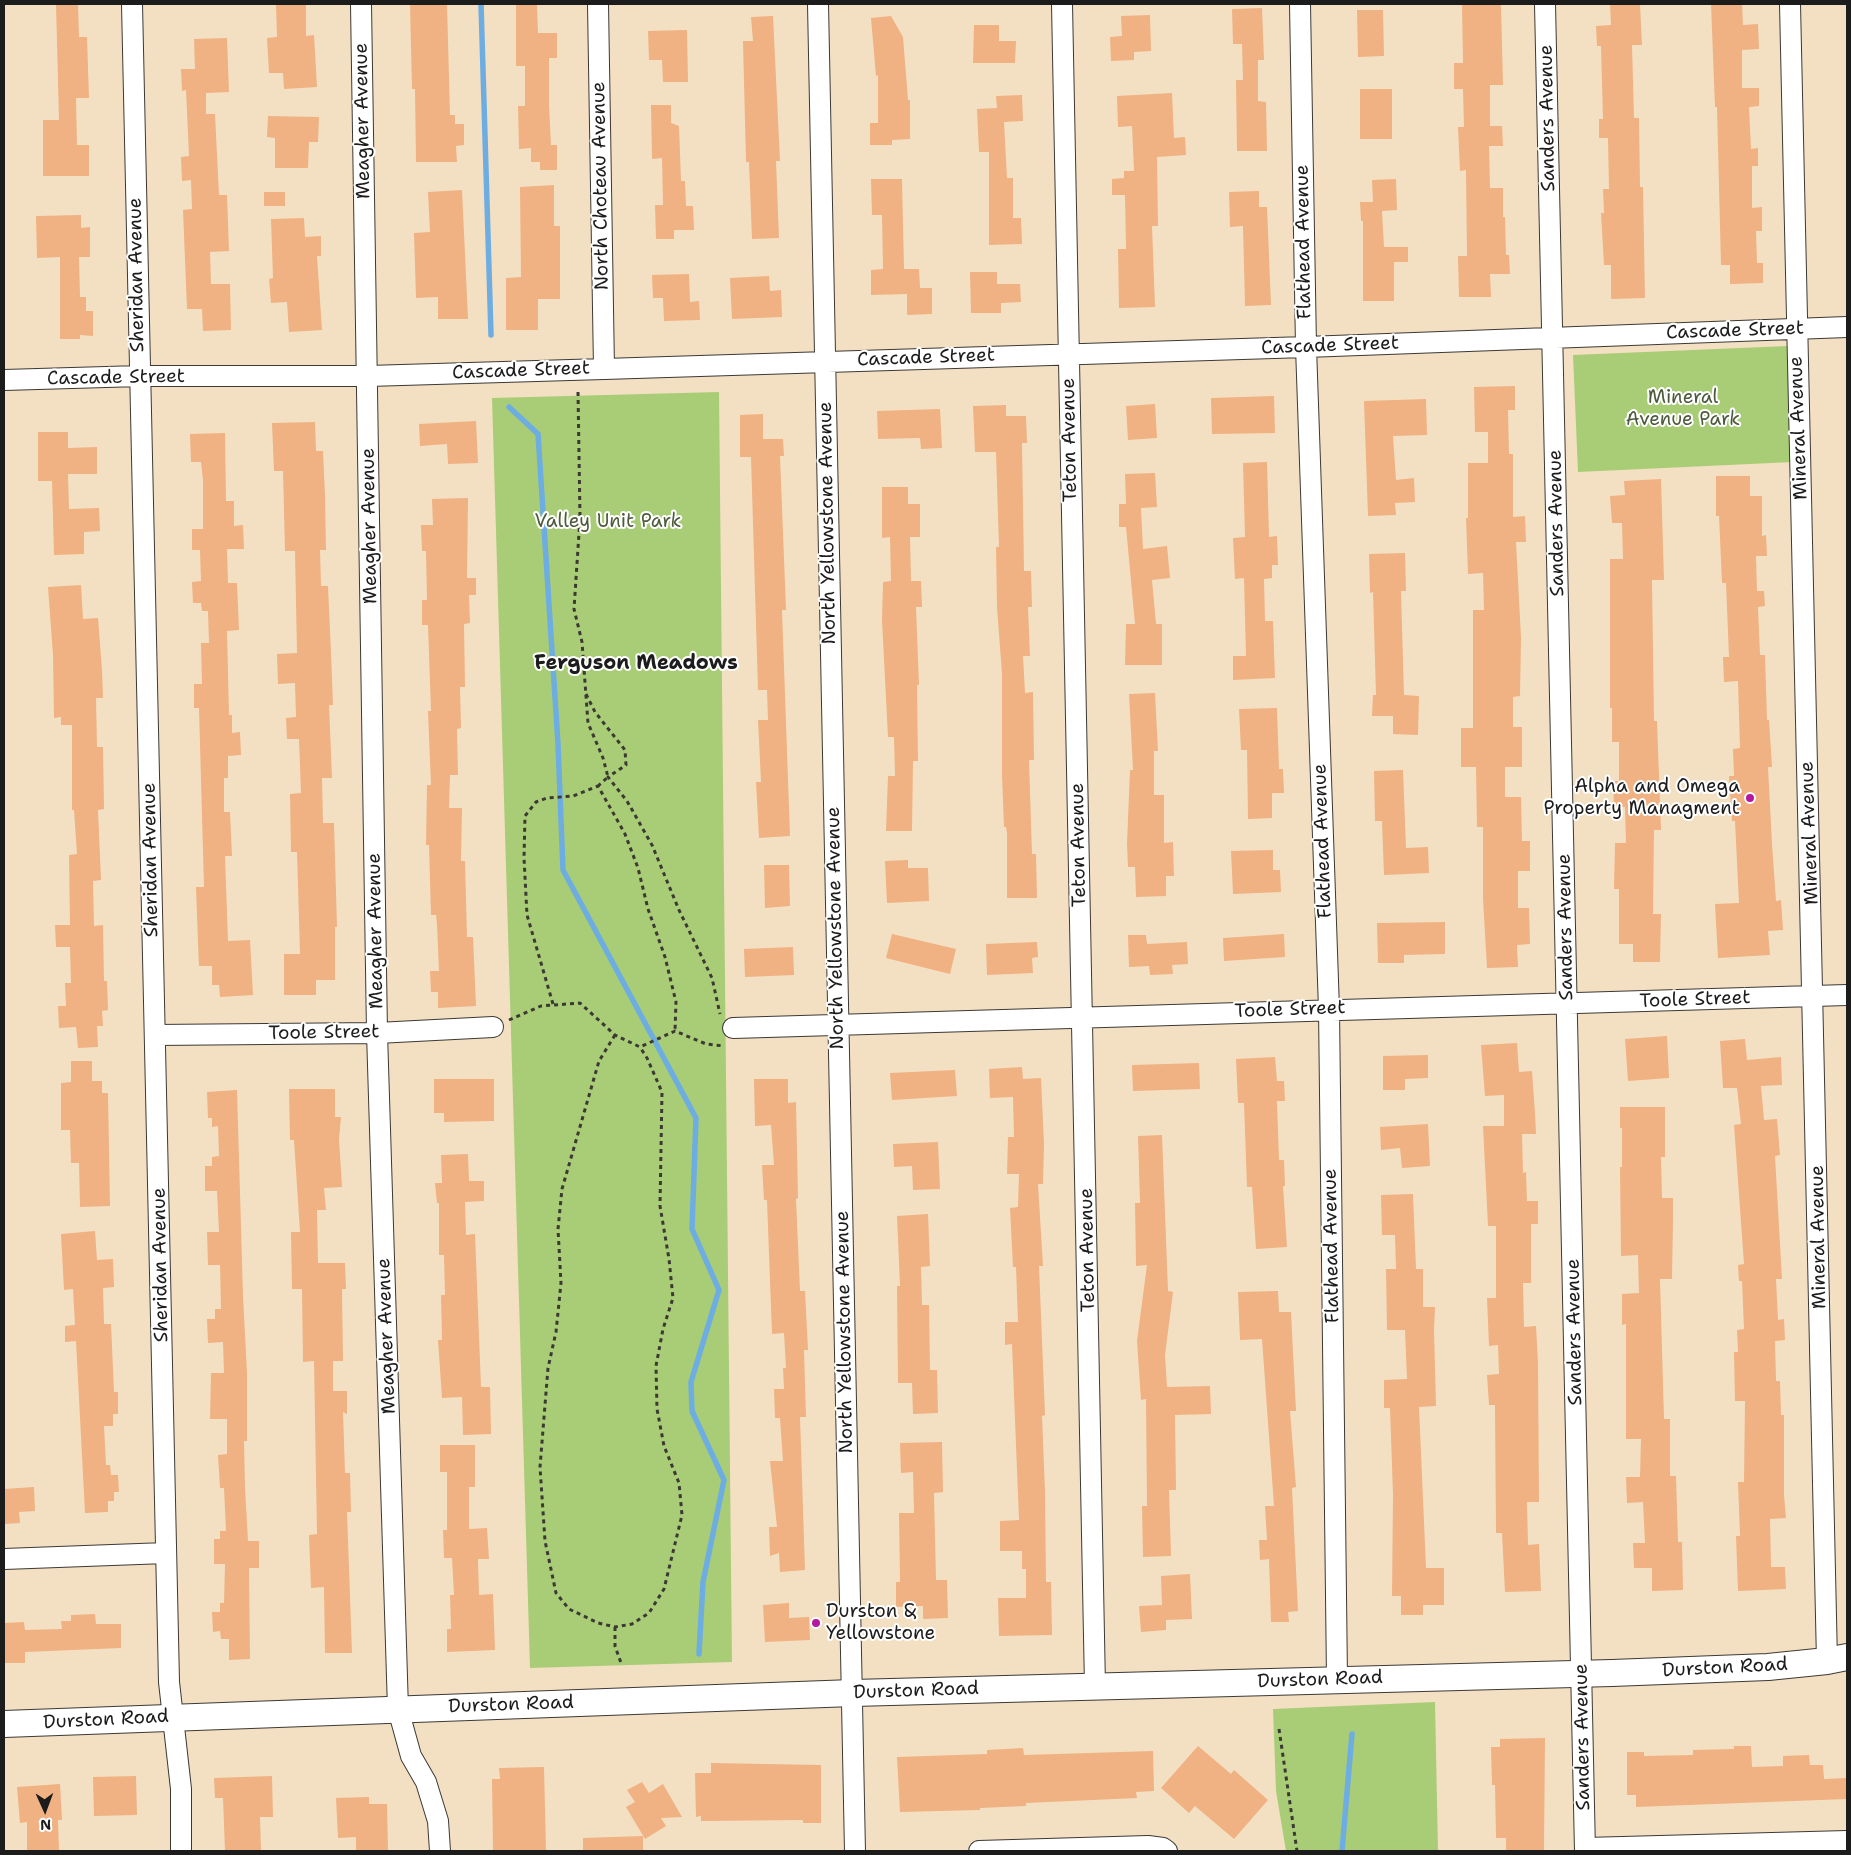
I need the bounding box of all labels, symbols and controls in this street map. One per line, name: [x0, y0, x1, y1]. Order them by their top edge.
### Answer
street label: Meagher Avenue: [350, 43, 376, 199]
street label: Sanders Avenue: [1535, 44, 1561, 192]
street label: North Choteau Avenue: [588, 81, 614, 291]
street label: Flathead Avenue: [1291, 164, 1317, 320]
street label: Sheridan Avenue: [124, 197, 150, 353]
street label: Cascade Street: [1666, 317, 1804, 345]
street label: Cascade Street: [1261, 332, 1399, 360]
street label: Cascade Street: [857, 344, 995, 372]
street label: Mineral Avenue: [1785, 356, 1813, 500]
street label: Cascade Street: [452, 357, 590, 385]
street label: Cascade Street: [47, 365, 185, 391]
street label: Teton Avenue: [1058, 378, 1082, 502]
park label: Mineral Avenue Park: [1626, 387, 1740, 431]
street label: North Yellowstone Avenue: [814, 401, 842, 645]
street label: Meagher Avenue: [357, 448, 383, 604]
street label: Sanders Avenue: [1544, 449, 1570, 597]
park label: Valley Unit Park: [535, 511, 681, 533]
district label: Ferguson Meadows: [534, 652, 738, 676]
street label: Mineral Avenue: [1796, 761, 1824, 905]
street label: Flathead Avenue: [1309, 763, 1337, 919]
place label: Alpha and Omega Property Managment: [1544, 776, 1740, 820]
street label: Sheridan Avenue: [138, 782, 164, 938]
street label: Teton Avenue: [1067, 783, 1091, 907]
marker: Alpha and Omega Property Managment: [1744, 792, 1756, 804]
street label: North Yellowstone Avenue: [822, 806, 850, 1050]
street label: Meagher Avenue: [363, 853, 389, 1009]
street label: Sanders Avenue: [1553, 853, 1579, 1001]
street label: Toole Street: [1639, 987, 1751, 1013]
street label: Toole Street: [1234, 997, 1346, 1023]
street label: Toole Street: [268, 1021, 380, 1045]
street label: Mineral Avenue: [1806, 1165, 1832, 1309]
street label: Flathead Avenue: [1319, 1168, 1345, 1324]
street label: Sheridan Avenue: [148, 1187, 174, 1343]
street label: Teton Avenue: [1076, 1188, 1100, 1312]
street label: North Yellowstone Avenue: [831, 1210, 859, 1454]
street label: Meagher Avenue: [373, 1257, 401, 1415]
street label: Sanders Avenue: [1562, 1258, 1588, 1406]
place label: Durston & Yellowstone: [826, 1601, 935, 1645]
marker: Durston & Yellowstone: [810, 1617, 822, 1629]
street label: Durston Road: [1662, 1653, 1788, 1683]
street label: Sanders Avenue: [1570, 1663, 1596, 1811]
street label: Durston Road: [1257, 1666, 1383, 1694]
street label: Durston Road: [853, 1677, 979, 1705]
street label: Durston Road: [448, 1691, 574, 1719]
street label: Durston Road: [43, 1705, 169, 1735]
north arrow: [20, 1785, 70, 1835]
text: N: [40, 1816, 51, 1834]

